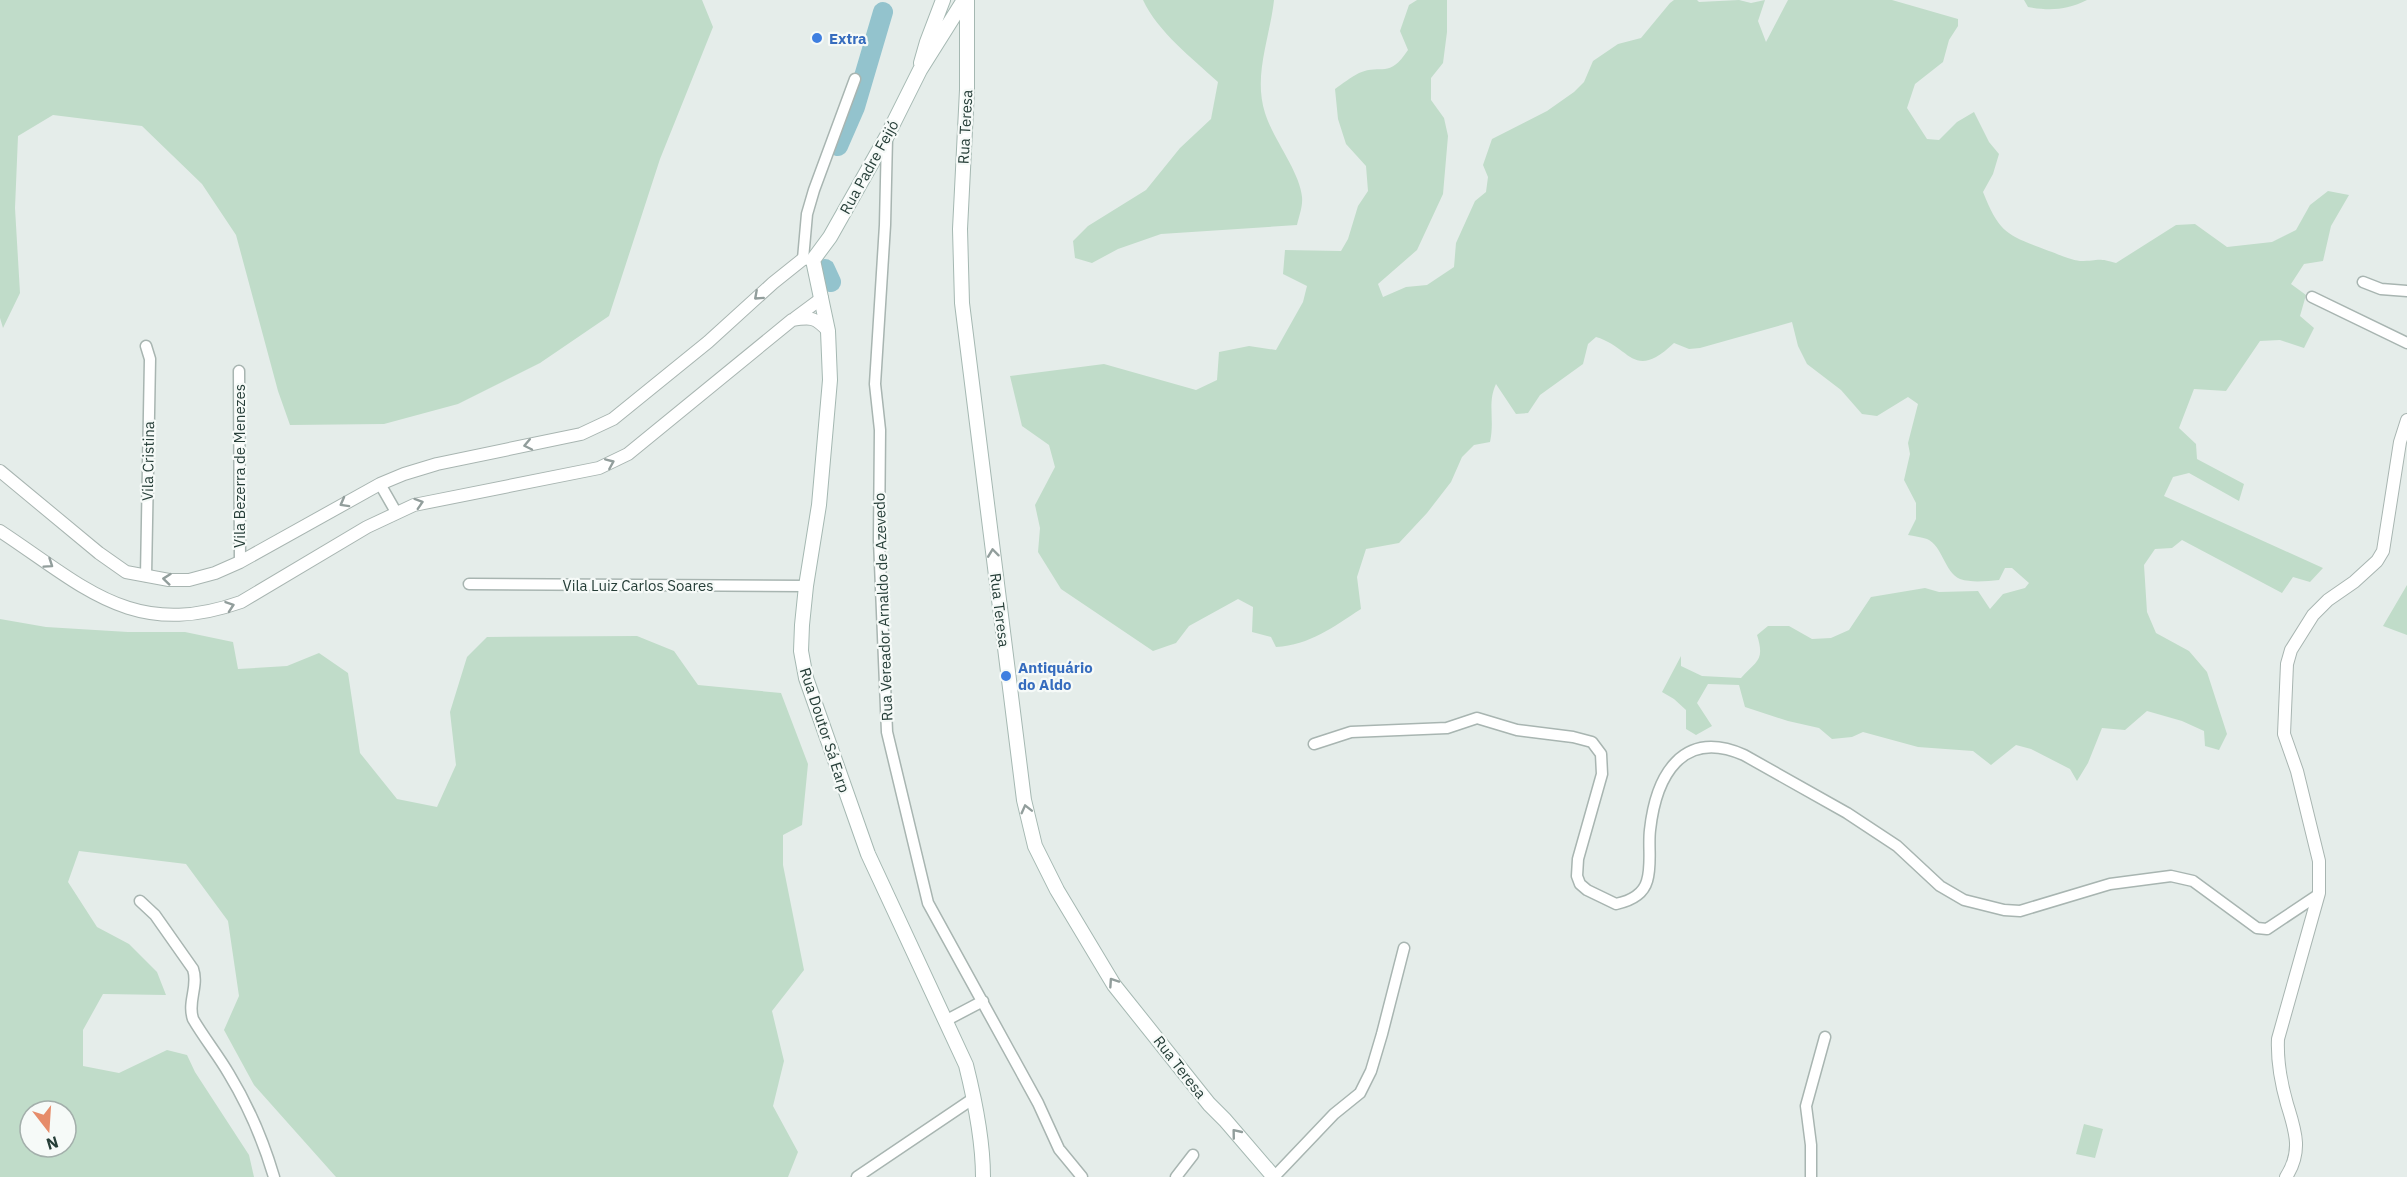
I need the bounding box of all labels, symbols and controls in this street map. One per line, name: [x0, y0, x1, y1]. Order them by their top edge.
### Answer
place label: Extra: [829, 29, 867, 48]
marker: Extra: [810, 31, 824, 45]
street label: Rua Teresa: [954, 89, 976, 165]
street label: Rua Padre Feijó: [835, 117, 903, 217]
one-way arrow: [754, 289, 765, 300]
street label: Vila Bezerra de Menezes: [230, 384, 249, 548]
street label: Vila Cristina: [138, 421, 158, 501]
one-way arrow: [524, 438, 534, 451]
one-way arrow: [603, 459, 614, 471]
street label: Rua Vereador Arnaldo de Azevedo: [870, 492, 896, 722]
one-way arrow: [339, 496, 350, 508]
one-way arrow: [413, 498, 424, 511]
one-way arrow: [987, 548, 999, 558]
one-way arrow: [42, 557, 53, 568]
street label: Rua Teresa: [986, 572, 1014, 648]
one-way arrow: [163, 573, 172, 586]
street label: Vila Luiz Carlos Soares: [563, 576, 713, 595]
one-way arrow: [224, 600, 234, 613]
place label: Antiquário do Aldo: [1018, 658, 1093, 694]
street label: Rua Doutor Sá Earp: [796, 665, 854, 795]
marker: Antiquário do Aldo: [999, 669, 1013, 683]
one-way arrow: [1020, 804, 1033, 814]
one-way arrow: [1109, 977, 1120, 988]
street label: Rua Teresa: [1150, 1032, 1210, 1102]
north arrow: [18, 1099, 78, 1159]
one-way arrow: [1232, 1128, 1243, 1139]
text: N: [44, 1132, 61, 1155]

